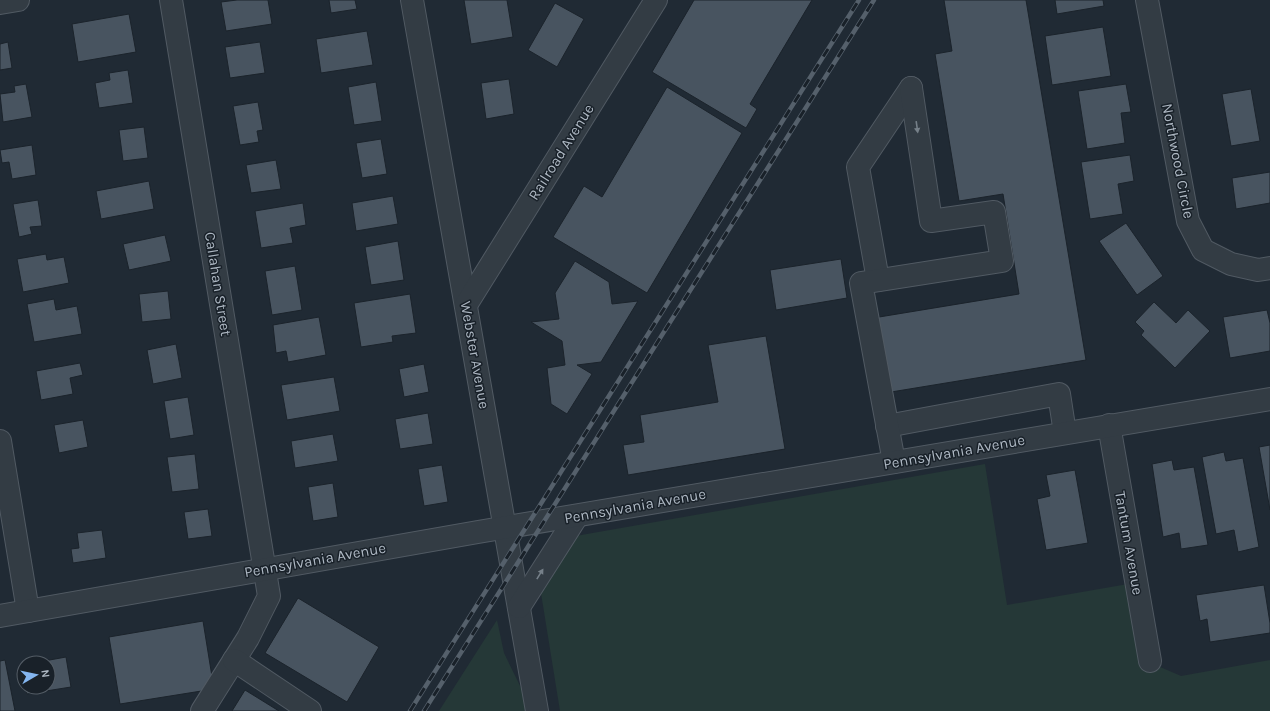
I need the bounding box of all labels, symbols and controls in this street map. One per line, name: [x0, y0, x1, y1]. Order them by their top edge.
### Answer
street label: Railroad Avenue: [524, 101, 598, 203]
street label: Northwood Circle: [1158, 102, 1198, 220]
one-way arrow: [914, 121, 920, 133]
street label: Callahan Street: [201, 231, 235, 338]
street label: Webster Avenue: [457, 300, 493, 410]
street label: Pennsylvania Avenue: [882, 431, 1026, 473]
street label: Pennsylvania Avenue: [563, 485, 707, 527]
street label: Tantum Avenue: [1111, 490, 1147, 596]
street label: Pennsylvania Avenue: [243, 539, 387, 581]
one-way arrow: [536, 569, 544, 579]
north arrow: [16, 655, 56, 695]
text: N: [38, 669, 52, 678]

